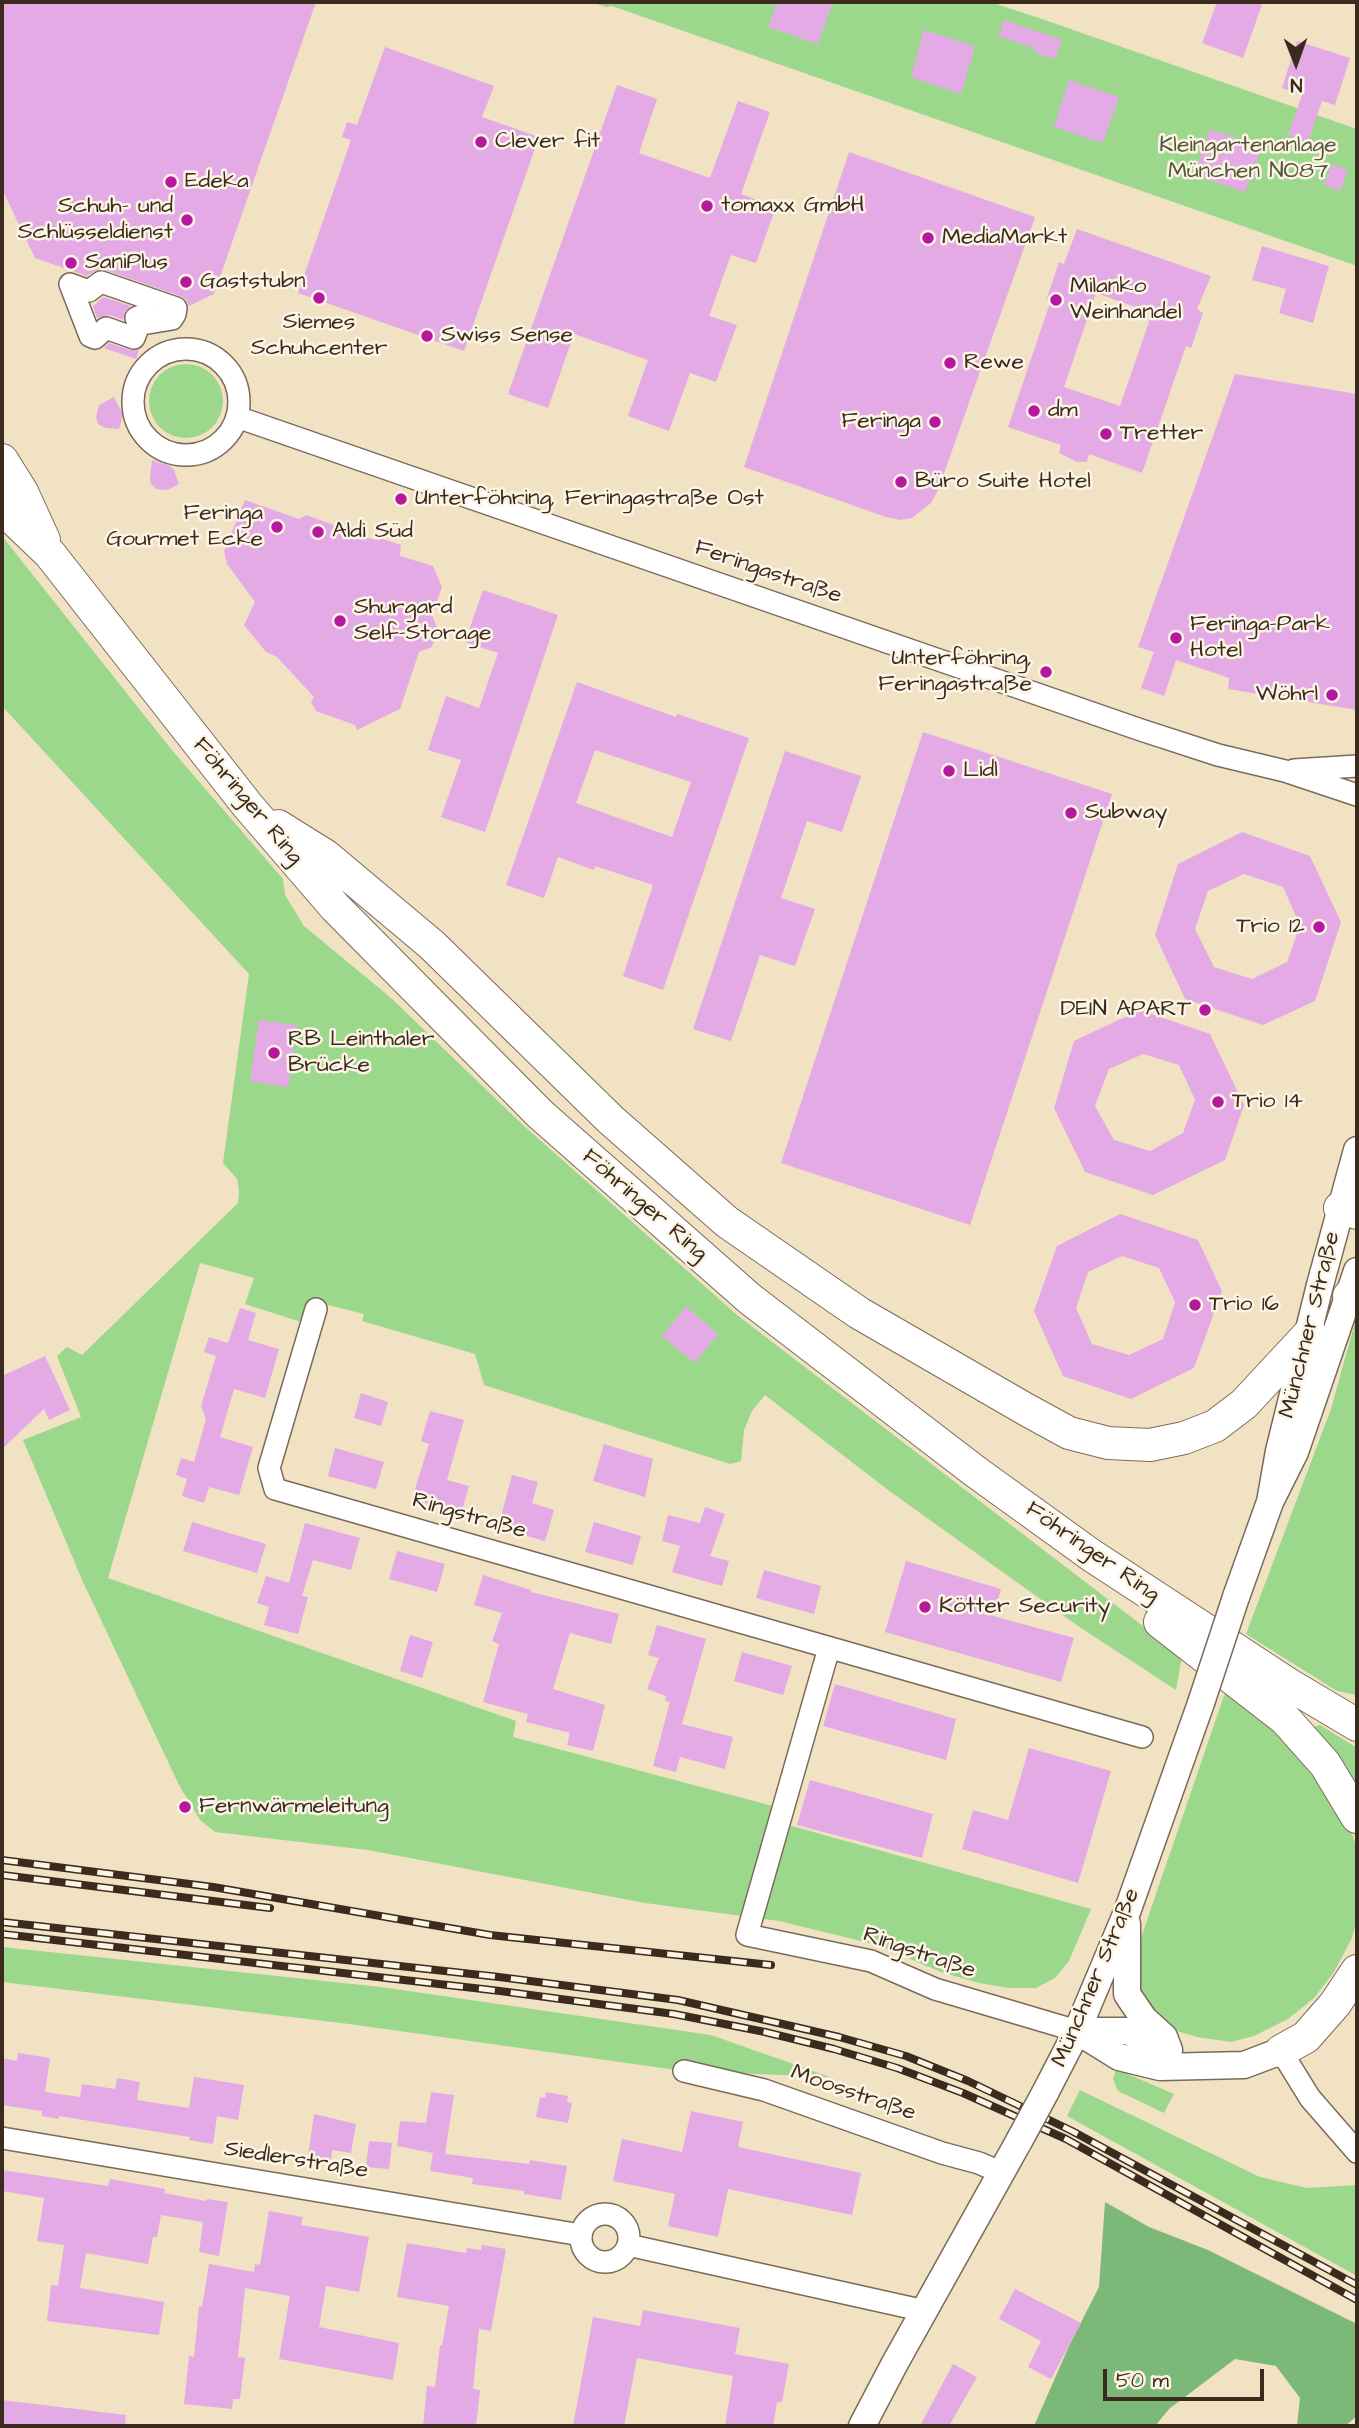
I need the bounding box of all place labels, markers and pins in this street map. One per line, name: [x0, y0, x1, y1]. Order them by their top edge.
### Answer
place label: Clever fit: [495, 128, 600, 156]
marker: Clever fit: [473, 134, 489, 150]
place label: Edeka: [185, 168, 249, 196]
marker: Edeka: [163, 174, 179, 190]
place label: tomaxx GmbH: [721, 192, 864, 220]
place label: Schuh- und Schlüsseldienst: [18, 193, 173, 247]
marker: tomaxx GmbH: [699, 198, 715, 214]
marker: Schuh- und Schlüsseldienst: [179, 212, 195, 228]
place label: MediaMarkt: [942, 224, 1067, 252]
marker: MediaMarkt: [920, 230, 936, 246]
place label: SaniPlus: [85, 249, 168, 277]
marker: SaniPlus: [63, 255, 79, 271]
place label: Gaststubn: [200, 268, 305, 296]
place label: Milanko Weinhandel: [1070, 273, 1181, 327]
marker: Gaststubn: [178, 274, 194, 290]
marker: Siemes Schuhcenter: [311, 290, 327, 306]
marker: Milanko Weinhandel: [1048, 292, 1064, 308]
place label: Siemes Schuhcenter: [251, 309, 387, 363]
place label: Swiss Sense: [441, 322, 573, 350]
marker: Swiss Sense: [419, 328, 435, 344]
place label: Rewe: [964, 349, 1024, 377]
marker: Rewe: [942, 355, 958, 371]
place label: dm: [1048, 397, 1078, 425]
marker: dm: [1026, 403, 1042, 419]
place label: Feringa: [841, 408, 921, 436]
marker: Feringa: [927, 414, 943, 430]
place label: Tretter: [1120, 420, 1203, 448]
marker: Tretter: [1098, 426, 1114, 442]
place label: Büro Suite Hotel: [915, 468, 1091, 496]
marker: Büro Suite Hotel: [893, 474, 909, 490]
place label: Unterföhring, Feringastraße Ost: [415, 485, 764, 513]
marker: Unterföhring, Feringastraße Ost: [393, 491, 409, 507]
place label: Feringa Gourmet Ecke: [106, 500, 263, 554]
place label: Aldi Süd: [332, 518, 413, 546]
marker: Feringa Gourmet Ecke: [269, 519, 285, 535]
marker: Aldi Süd: [310, 524, 326, 540]
place label: Shurgard Self-Storage: [354, 594, 491, 648]
place label: Feringa-Park Hotel: [1190, 611, 1330, 665]
marker: Shurgard Self-Storage: [332, 613, 348, 629]
marker: Feringa-Park Hotel: [1168, 630, 1184, 646]
place label: Unterföhring, Feringastraße: [878, 645, 1032, 699]
marker: Unterföhring, Feringastraße: [1038, 664, 1054, 680]
place label: Wöhrl: [1256, 681, 1318, 709]
marker: Wöhrl: [1324, 687, 1340, 703]
place label: Lidl: [963, 757, 998, 785]
marker: Lidl: [941, 763, 957, 779]
place label: Subway: [1085, 799, 1167, 827]
marker: Subway: [1063, 805, 1079, 821]
place label: Trio 12: [1236, 913, 1305, 941]
marker: Trio 12: [1311, 919, 1327, 935]
place label: DEIN APART: [1061, 996, 1191, 1024]
marker: DEIN APART: [1197, 1002, 1213, 1018]
place label: RB Leinthaler Brücke: [288, 1026, 434, 1080]
marker: RB Leinthaler Brücke: [266, 1045, 282, 1061]
place label: Trio 14: [1232, 1088, 1303, 1116]
marker: Trio 14: [1210, 1094, 1226, 1110]
place label: Trio 16: [1209, 1291, 1279, 1319]
marker: Trio 16: [1187, 1297, 1203, 1313]
place label: Kötter Security: [939, 1593, 1110, 1621]
marker: Kötter Security: [917, 1599, 933, 1615]
place label: Fernwärmeleitung: [199, 1793, 389, 1821]
marker: Fernwärmeleitung: [177, 1799, 193, 1815]

